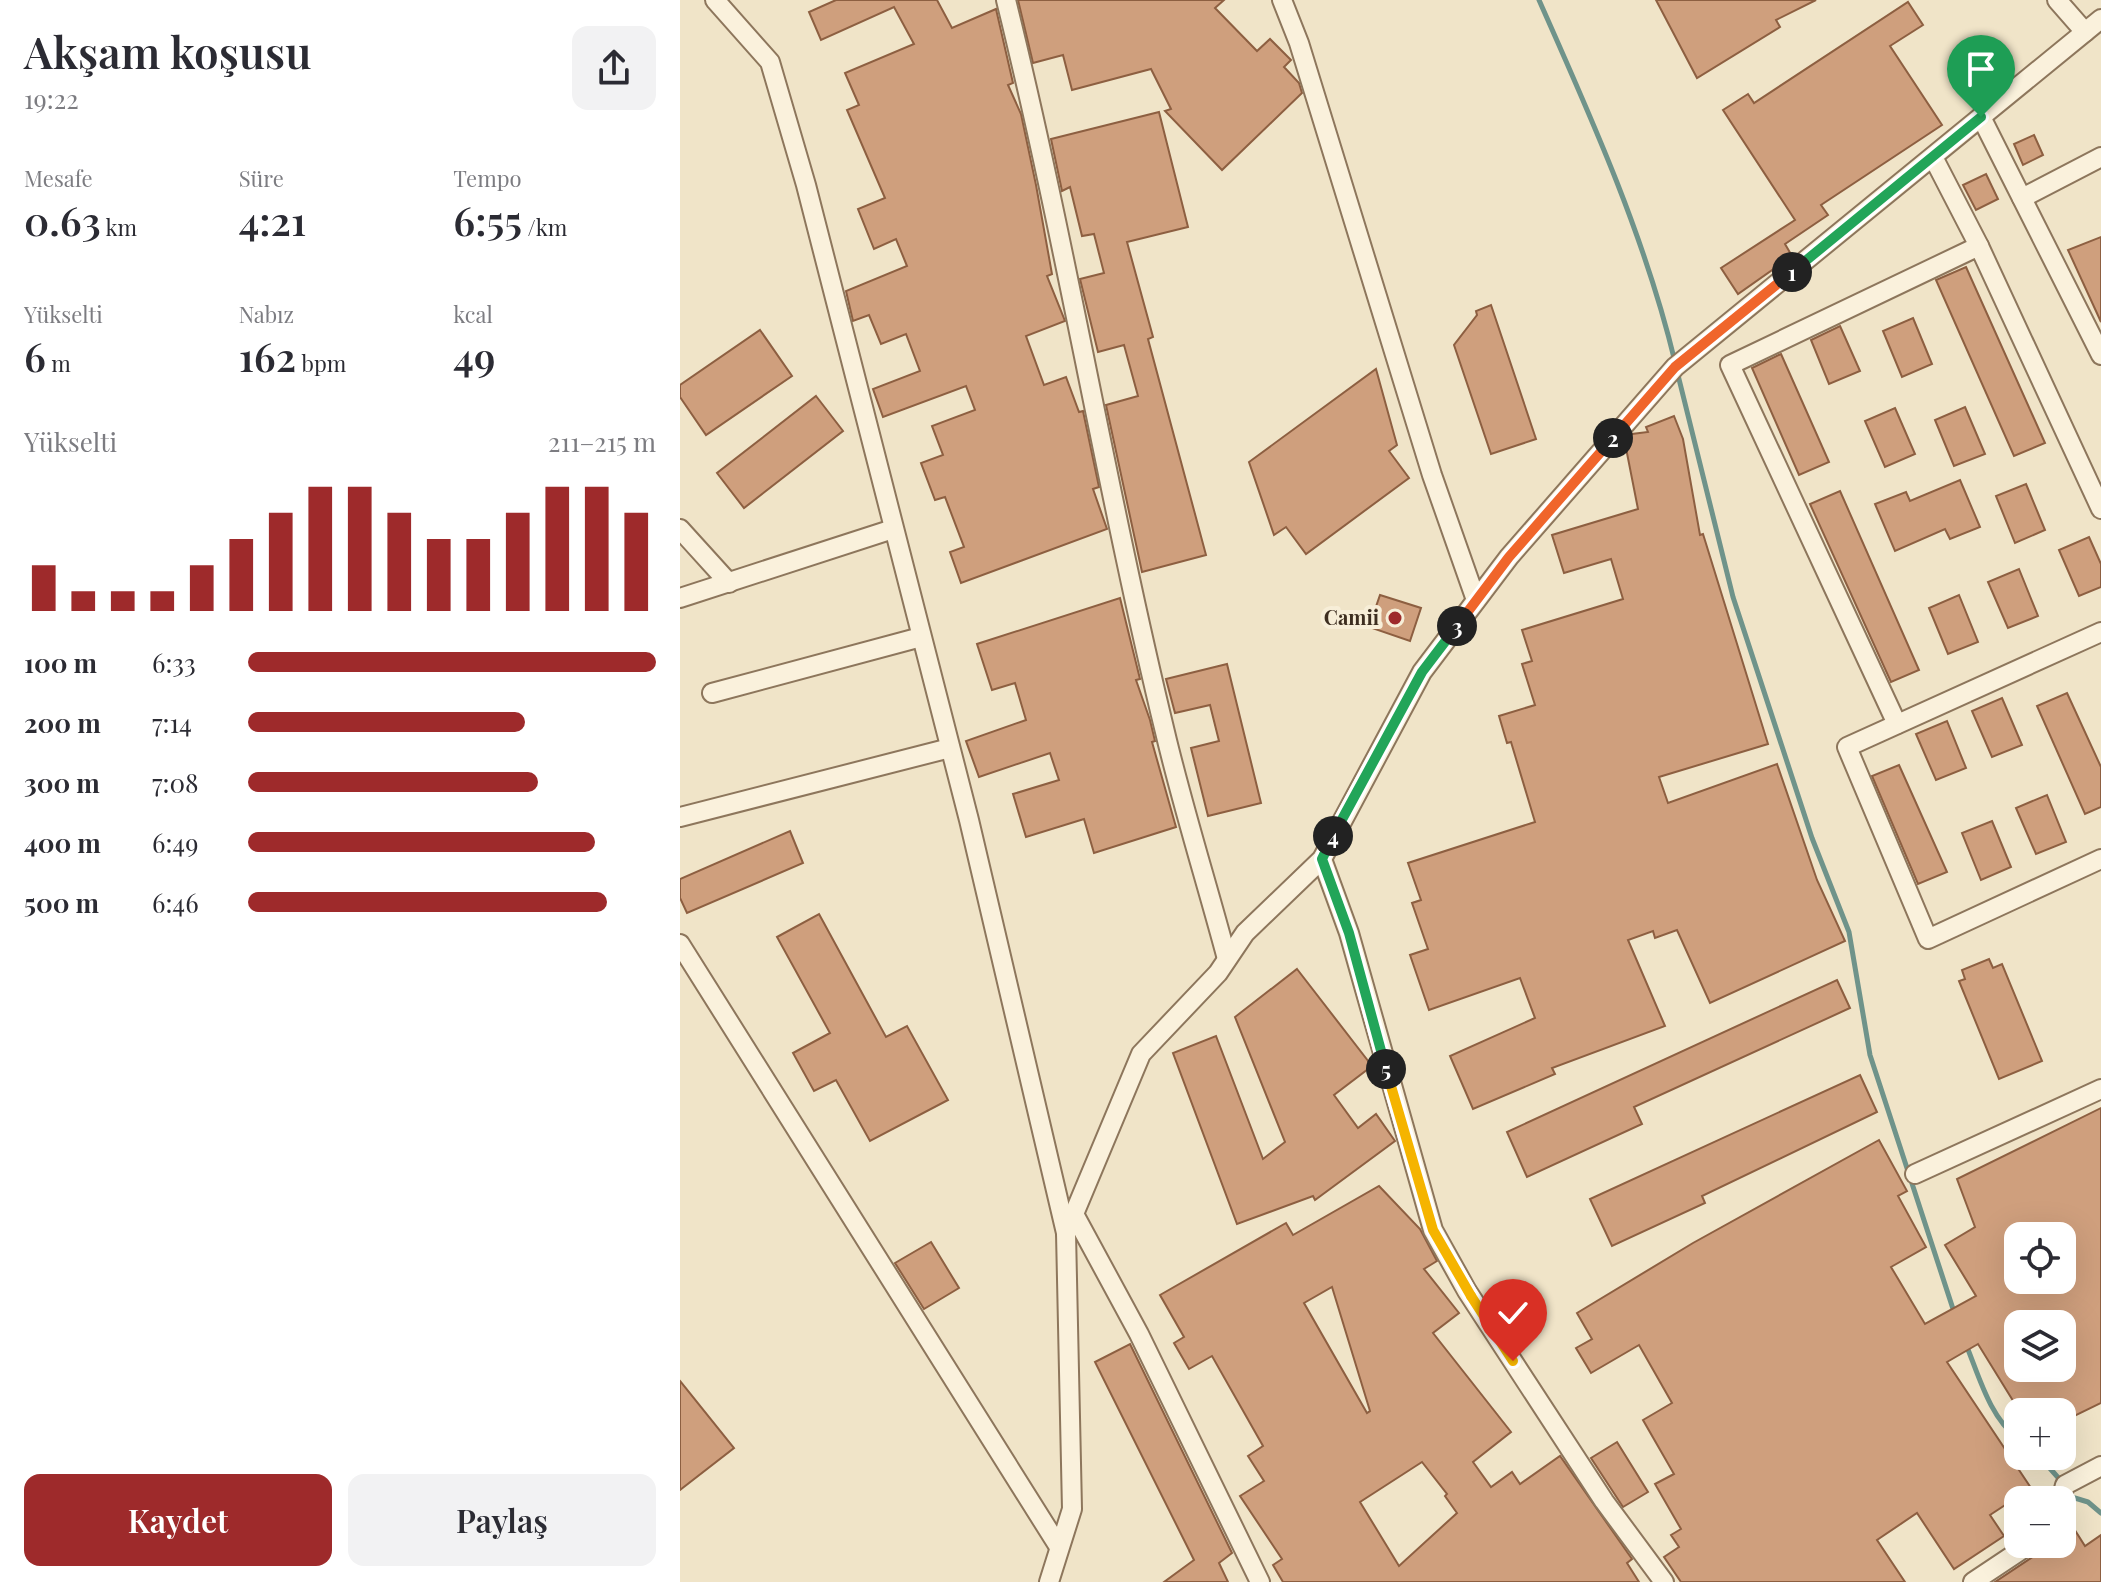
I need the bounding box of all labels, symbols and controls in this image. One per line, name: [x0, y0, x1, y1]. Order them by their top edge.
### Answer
text: Akşam koşusu: [24, 21, 311, 80]
button: share: [572, 26, 656, 110]
pin: [1947, 35, 2015, 117]
icon: arrive: [1959, 47, 2003, 91]
text: 19:22: [24, 81, 79, 116]
text: Mesafe: [24, 163, 93, 193]
text: Süre: [239, 163, 284, 193]
text: Tempo: [453, 163, 522, 193]
text: 0.63: [24, 193, 101, 246]
text: 4:21: [239, 193, 306, 246]
text: 6:55: [453, 193, 522, 246]
text: km: [101, 212, 137, 242]
text: /km: [522, 212, 567, 242]
pin: 1: [1772, 252, 1812, 292]
text: 1: [1788, 257, 1796, 287]
text: Yükselti: [24, 299, 103, 329]
text: Nabız: [239, 299, 294, 329]
text: kcal: [453, 299, 493, 329]
text: 6: [24, 329, 46, 382]
text: 162: [239, 329, 296, 382]
text: 49: [453, 329, 496, 382]
text: m: [46, 348, 71, 378]
text: bpm: [296, 348, 346, 378]
pin: 2: [1593, 418, 1633, 458]
text: 2: [1607, 423, 1619, 453]
text: Yükselti: [24, 424, 117, 459]
text: 211–215 m: [548, 424, 656, 459]
place label: Camii: [1324, 603, 1379, 630]
pin: 3: [1437, 606, 1477, 646]
marker: Camii: [1386, 609, 1404, 627]
text: 3: [1452, 611, 1462, 641]
text: 100 m: [24, 645, 97, 680]
text: 6:33: [152, 645, 196, 680]
text: 200 m: [24, 705, 101, 740]
text: 7:14: [152, 705, 192, 740]
text: 300 m: [24, 765, 100, 800]
text: 7:08: [152, 765, 199, 800]
pin: 4: [1313, 816, 1353, 856]
text: 4: [1327, 821, 1339, 851]
text: 400 m: [24, 825, 101, 860]
text: 6:49: [152, 825, 198, 860]
text: 500 m: [24, 885, 99, 920]
text: 6:46: [152, 885, 199, 920]
pin: 5: [1366, 1049, 1406, 1089]
text: 5: [1381, 1054, 1391, 1084]
map controls: [2004, 1222, 2076, 1558]
button: locate: [2004, 1222, 2076, 1294]
pin: [1479, 1279, 1547, 1361]
icon: check: [1491, 1291, 1535, 1335]
button: layers: [2004, 1310, 2076, 1382]
button: +: [2004, 1398, 2076, 1470]
button: Kaydet: [24, 1474, 332, 1566]
button: Paylaş: [348, 1474, 656, 1566]
button: −: [2004, 1486, 2076, 1558]

